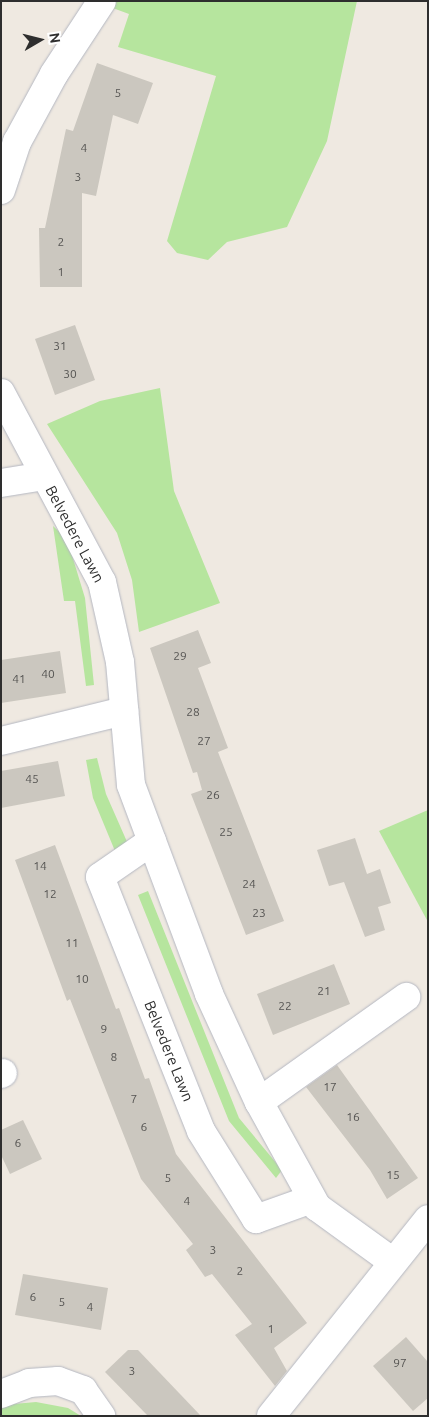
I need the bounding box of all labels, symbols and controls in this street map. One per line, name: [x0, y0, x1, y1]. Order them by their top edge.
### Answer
north arrow: [15, 15, 65, 65]
text: N: [46, 32, 64, 44]
house number: 5: [115, 86, 121, 100]
house number: 4: [81, 141, 87, 155]
house number: 3: [75, 170, 81, 184]
house number: 2: [58, 235, 64, 249]
house number: 1: [58, 265, 64, 279]
house number: 31: [53, 339, 67, 353]
house number: 30: [63, 367, 77, 381]
street label: Belvedere Lawn: [42, 482, 108, 586]
house number: 29: [173, 649, 187, 663]
house number: 40: [41, 667, 55, 681]
house number: 41: [12, 672, 26, 686]
house number: 28: [186, 705, 200, 719]
house number: 27: [197, 734, 211, 748]
house number: 45: [25, 772, 39, 786]
house number: 26: [206, 788, 220, 802]
house number: 25: [219, 825, 233, 839]
house number: 14: [33, 859, 47, 873]
house number: 24: [242, 877, 256, 891]
house number: 12: [43, 887, 57, 901]
house number: 23: [252, 906, 266, 920]
house number: 11: [65, 936, 79, 950]
house number: 10: [75, 972, 89, 986]
house number: 21: [317, 984, 331, 998]
street label: Belvedere Lawn: [141, 998, 197, 1104]
house number: 22: [278, 999, 292, 1013]
house number: 9: [101, 1022, 107, 1036]
house number: 8: [111, 1050, 117, 1064]
house number: 17: [323, 1080, 337, 1094]
house number: 7: [131, 1092, 137, 1106]
house number: 16: [346, 1110, 360, 1124]
house number: 6: [141, 1120, 147, 1134]
house number: 6: [15, 1136, 21, 1150]
house number: 15: [386, 1168, 400, 1182]
house number: 5: [165, 1171, 171, 1185]
house number: 4: [184, 1194, 190, 1208]
house number: 3: [210, 1243, 216, 1257]
house number: 2: [237, 1264, 243, 1278]
house number: 6: [30, 1290, 36, 1304]
house number: 5: [59, 1295, 65, 1309]
house number: 4: [87, 1300, 93, 1314]
house number: 1: [268, 1322, 274, 1336]
house number: 97: [393, 1356, 407, 1370]
house number: 3: [129, 1364, 135, 1378]

